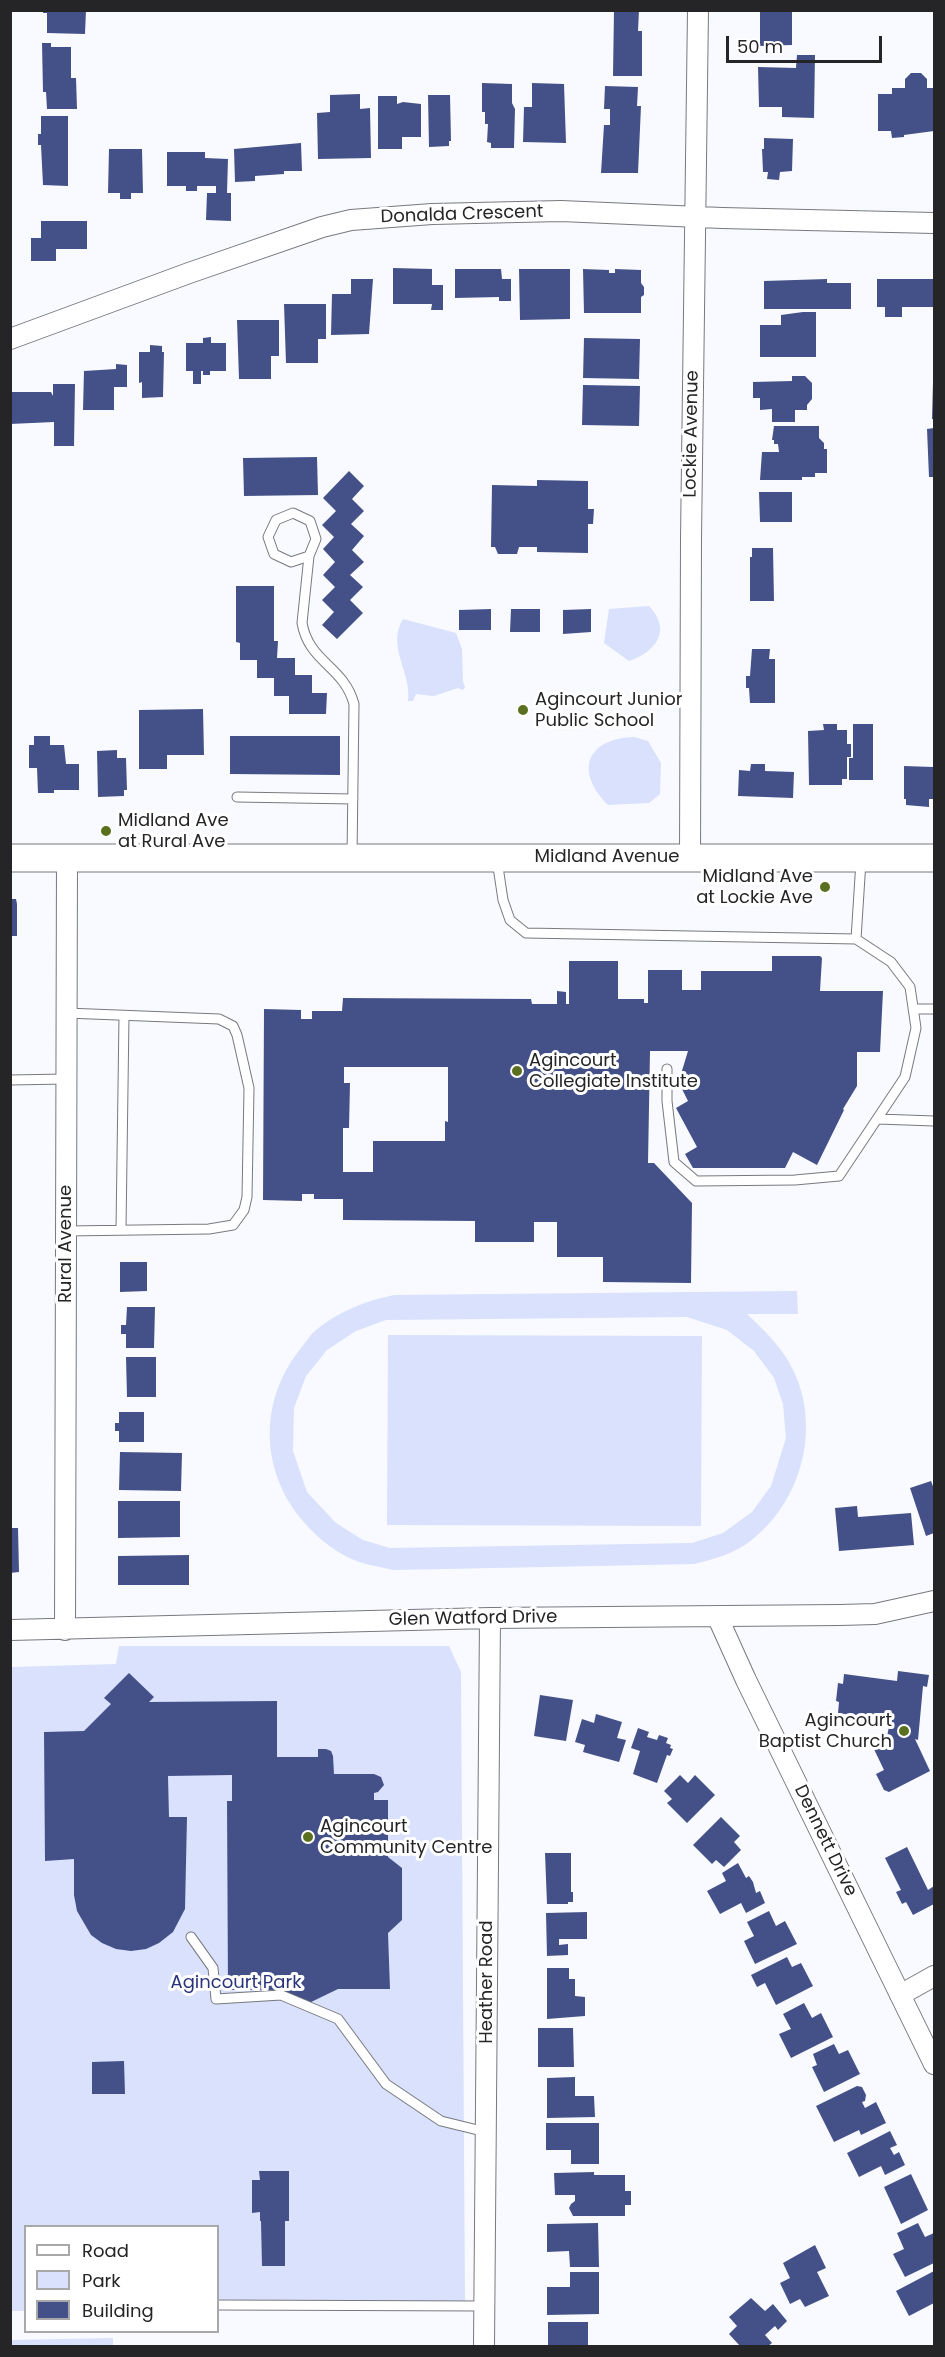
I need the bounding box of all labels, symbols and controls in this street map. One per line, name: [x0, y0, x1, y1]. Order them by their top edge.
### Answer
scale bar: [729, 24, 885, 62]
text: 50 m: [737, 34, 783, 59]
street label: Donalda Crescent: [380, 201, 544, 229]
street label: Lockie Avenue: [680, 370, 704, 498]
place label: Agincourt Junior Public School: [535, 689, 683, 732]
marker: Agincourt Junior Public School: [516, 703, 530, 717]
place label: Midland Ave at Rural Ave: [118, 810, 229, 852]
marker: Midland Ave at Rural Ave: [99, 824, 113, 838]
street label: Midland Avenue: [535, 846, 679, 868]
place label: Midland Ave at Lockie Ave: [696, 866, 813, 908]
marker: Midland Ave at Lockie Ave: [818, 880, 832, 894]
place label: Agincourt Collegiate Institute: [529, 1050, 698, 1092]
marker: Agincourt Collegiate Institute: [510, 1064, 524, 1078]
street label: Rural Avenue: [55, 1185, 77, 1303]
street label: Glen Watford Drive: [389, 1607, 557, 1631]
place label: Agincourt Baptist Church: [759, 1710, 892, 1752]
marker: Agincourt Baptist Church: [897, 1724, 911, 1738]
street label: Dennett Drive: [789, 1782, 861, 1900]
place label: Agincourt Community Centre: [320, 1816, 492, 1858]
marker: Agincourt Community Centre: [301, 1830, 315, 1844]
street label: Heather Road: [476, 1920, 498, 2044]
park label: Agincourt Park: [171, 1972, 301, 1994]
legend: [24, 2225, 219, 2333]
text: Road: [82, 2238, 129, 2263]
text: Park: [82, 2268, 121, 2293]
text: Building: [82, 2298, 154, 2323]

